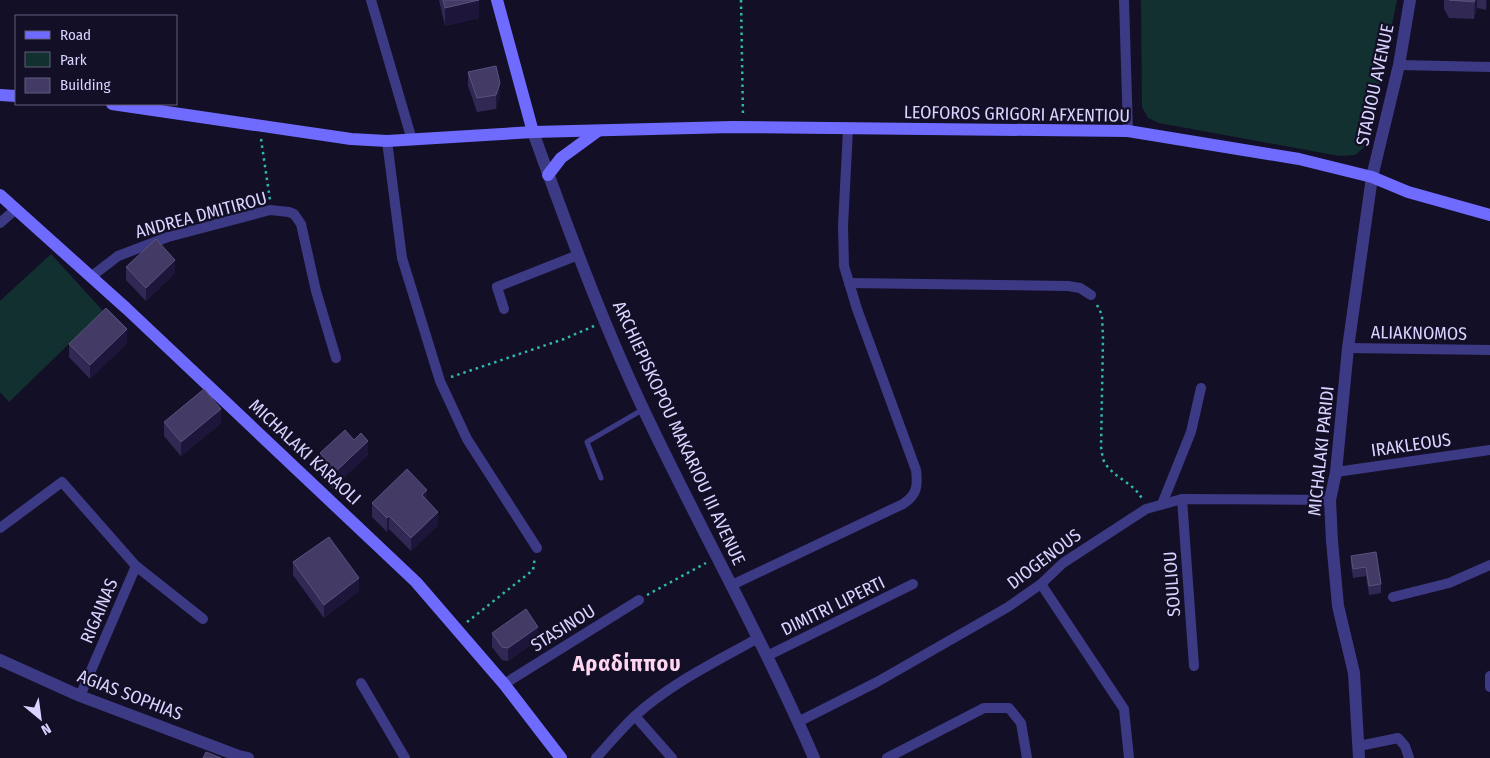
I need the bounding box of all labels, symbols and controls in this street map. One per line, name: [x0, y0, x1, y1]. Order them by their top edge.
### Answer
legend: [15, 15, 178, 105]
street label: STADIOU AVENUE: [1351, 22, 1399, 148]
text: Road: [60, 26, 91, 44]
text: Park: [60, 51, 87, 69]
text: Building: [60, 76, 111, 94]
street label: LEOFOROS GRIGORI AFXENTIOU: [904, 101, 1130, 127]
street label: ANDREA DMITIROU: [133, 187, 269, 243]
street label: ARCHIEPISKOPOU MAKARIOU III AVENUE: [608, 298, 750, 568]
street label: ALIAKNOMOS: [1371, 321, 1467, 345]
street label: MICHALAKI PARIDI: [1303, 385, 1339, 517]
street label: MICHALAKI KARAOLI: [244, 394, 366, 510]
street label: IRAKLEOUS: [1370, 429, 1452, 461]
street label: DIOGENOUS: [1003, 524, 1085, 594]
street label: SOULIOU: [1159, 551, 1185, 617]
street label: DIMITRI LIPERTI: [777, 571, 889, 641]
street label: RIGAINAS: [76, 575, 123, 647]
street label: STASINOU: [527, 600, 599, 656]
district label: Αραδίππου: [572, 650, 681, 677]
street label: AGIAS SOPHIAS: [74, 665, 186, 725]
north arrow: [15, 693, 65, 743]
text: N: [38, 719, 54, 738]

